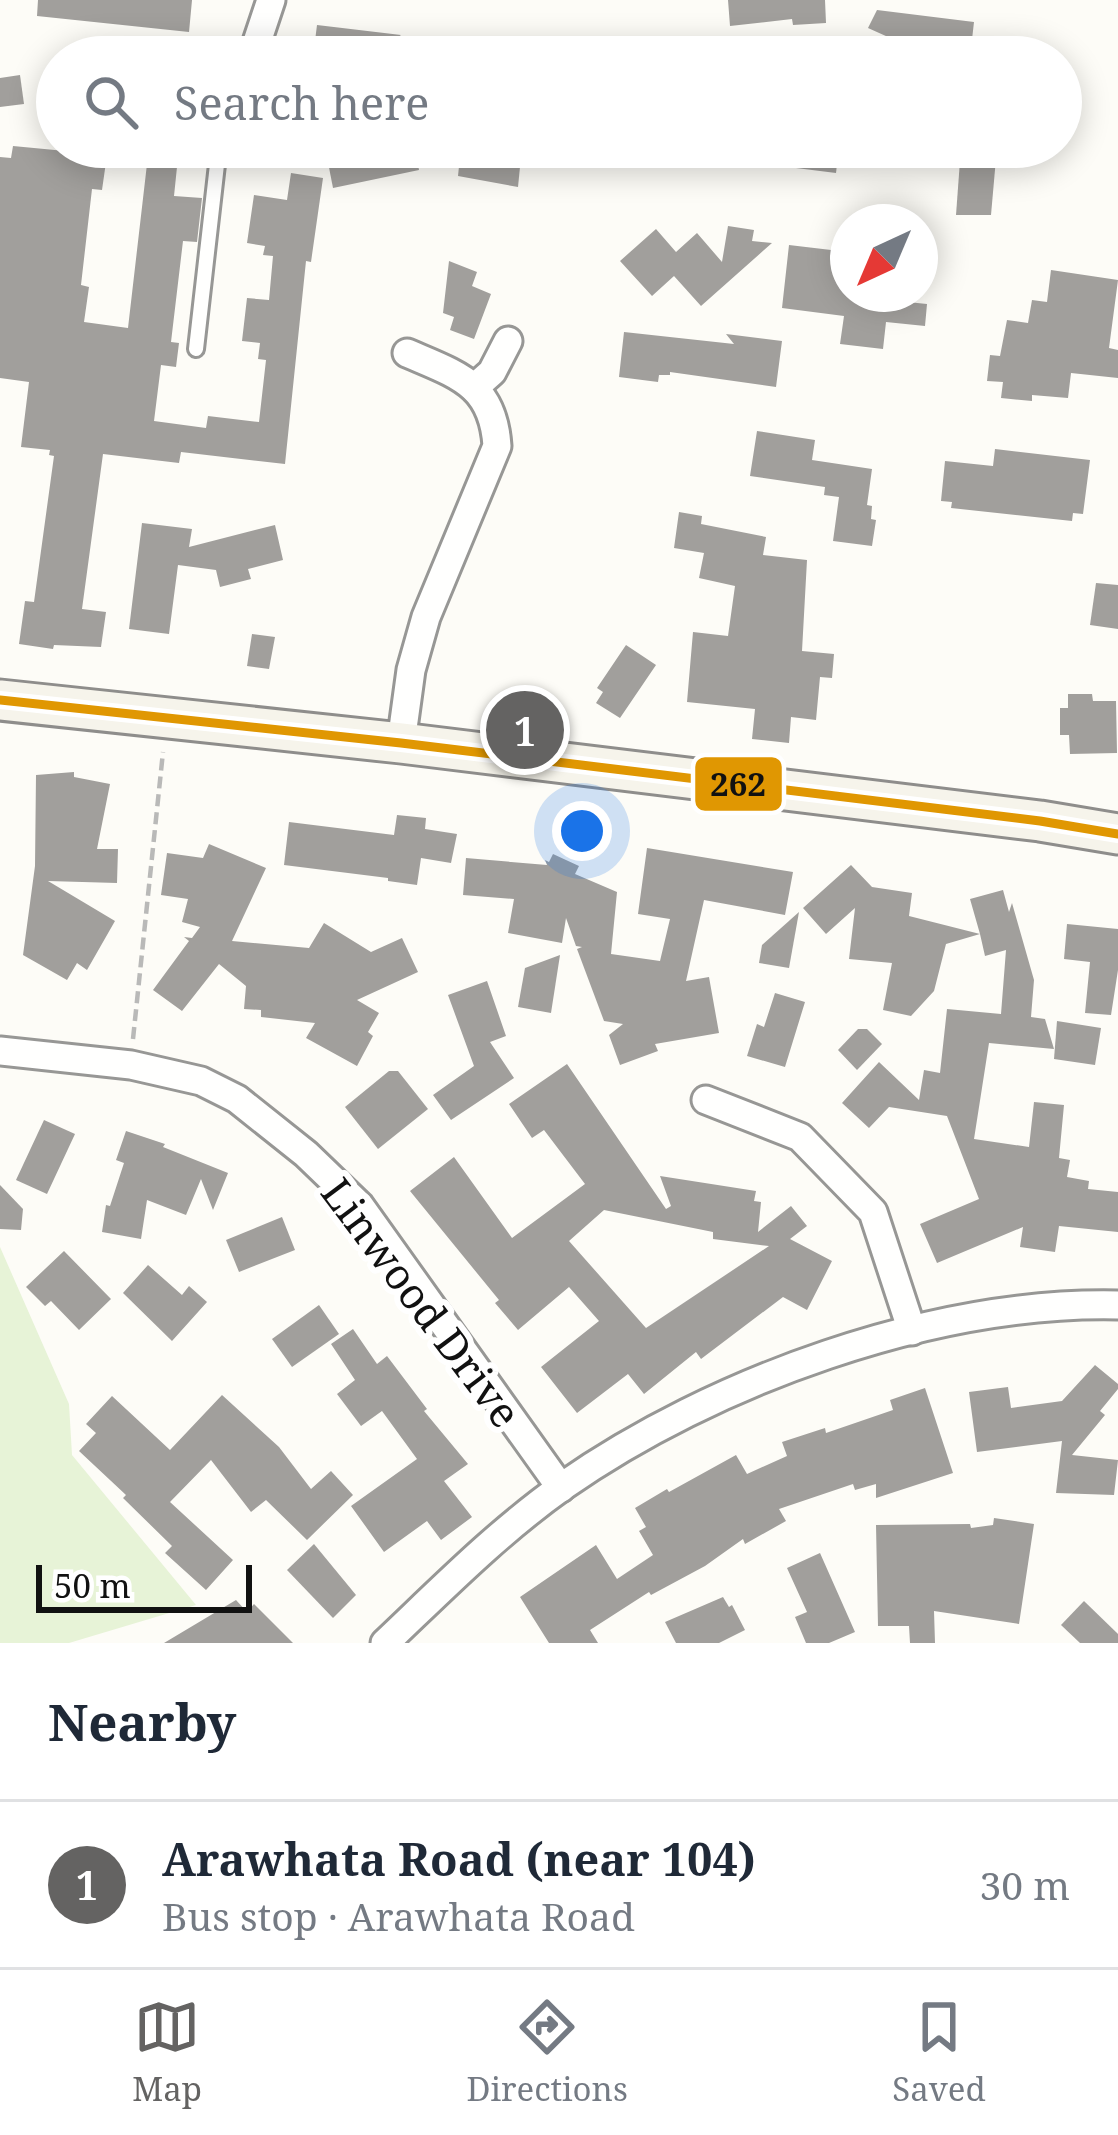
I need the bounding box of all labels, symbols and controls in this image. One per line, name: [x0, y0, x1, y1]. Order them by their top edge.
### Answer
search box: [36, 36, 1082, 168]
icon: search: [78, 69, 144, 135]
text: Search here: [174, 72, 429, 133]
north arrow: [830, 204, 938, 312]
pin: 1: [486, 685, 564, 775]
line badge: 262: [693, 755, 784, 813]
text: 262: [710, 761, 766, 806]
your location: [552, 801, 612, 861]
street label: Linwood Drive: [309, 1166, 535, 1438]
scale bar: [36, 1559, 252, 1612]
text: 50 m: [54, 1563, 131, 1608]
text: Nearby: [48, 1686, 236, 1756]
text: Arawhata Road (near 104): [162, 1828, 756, 1889]
text: 1: [76, 1858, 98, 1911]
text: 30 m: [979, 1858, 1070, 1911]
text: Bus stop · Arawhata Road: [162, 1889, 635, 1942]
tab: Map: [132, 1994, 202, 2111]
tab: Directions: [466, 1994, 628, 2111]
tab: Saved: [892, 1994, 986, 2111]

